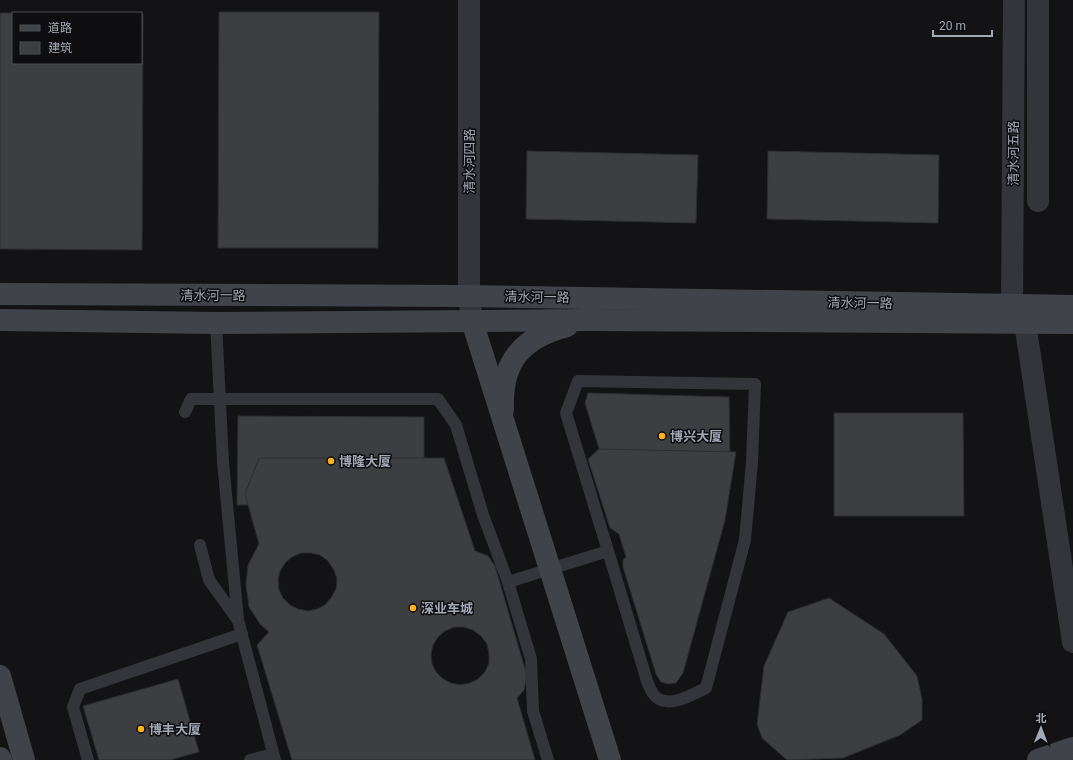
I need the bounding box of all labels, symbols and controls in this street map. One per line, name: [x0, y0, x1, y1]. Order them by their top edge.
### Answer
legend: [12, 12, 142, 64]
scale bar: [933, 12, 992, 38]
text: 20 m: [939, 19, 966, 33]
text: 道路: [48, 21, 72, 35]
text: 建筑: [48, 41, 72, 55]
street label: 清水河五路: [1006, 120, 1021, 186]
street label: 清水河四路: [462, 128, 477, 194]
street label: 清水河一路: [180, 288, 246, 303]
street label: 清水河一路: [504, 289, 570, 305]
street label: 清水河一路: [827, 295, 893, 311]
place label: 博兴大厦: [670, 429, 722, 444]
marker: 博兴大厦: [657, 431, 667, 441]
place label: 博隆大厦: [339, 454, 391, 469]
marker: 博隆大厦: [326, 456, 336, 466]
place label: 深业车城: [421, 601, 473, 616]
marker: 深业车城: [408, 603, 418, 613]
north arrow: [1021, 708, 1061, 748]
text: 北: [1036, 712, 1047, 725]
place label: 博丰大厦: [149, 722, 201, 737]
marker: 博丰大厦: [136, 724, 146, 734]

